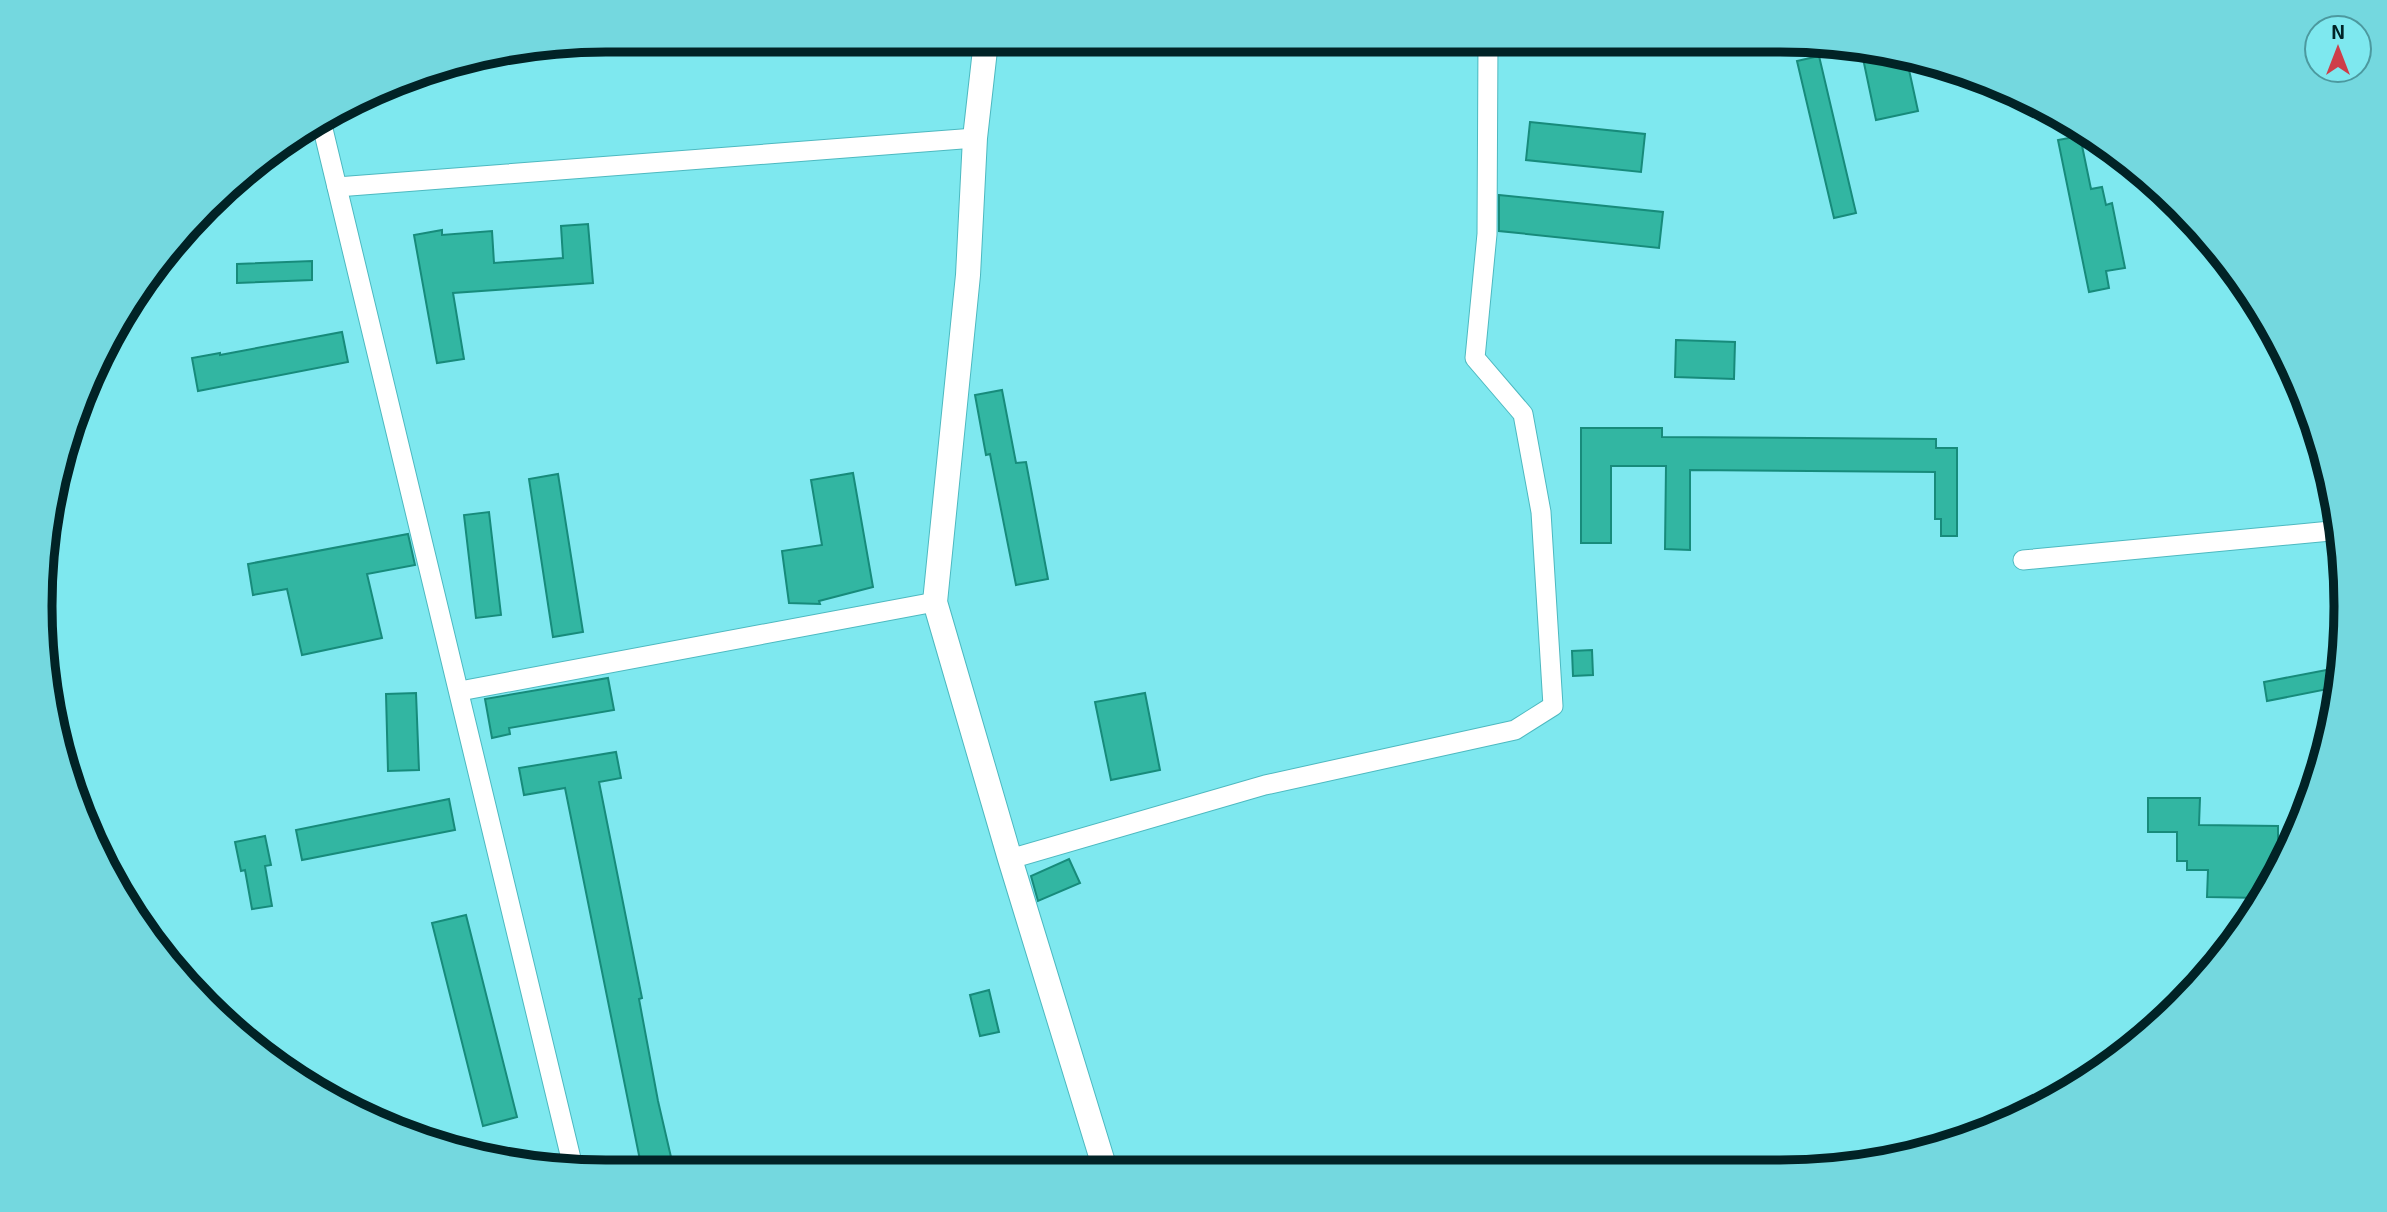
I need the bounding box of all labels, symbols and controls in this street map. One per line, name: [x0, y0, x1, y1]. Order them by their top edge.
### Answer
north arrow: [2303, 14, 2373, 84]
text: N: [2331, 20, 2345, 43]

